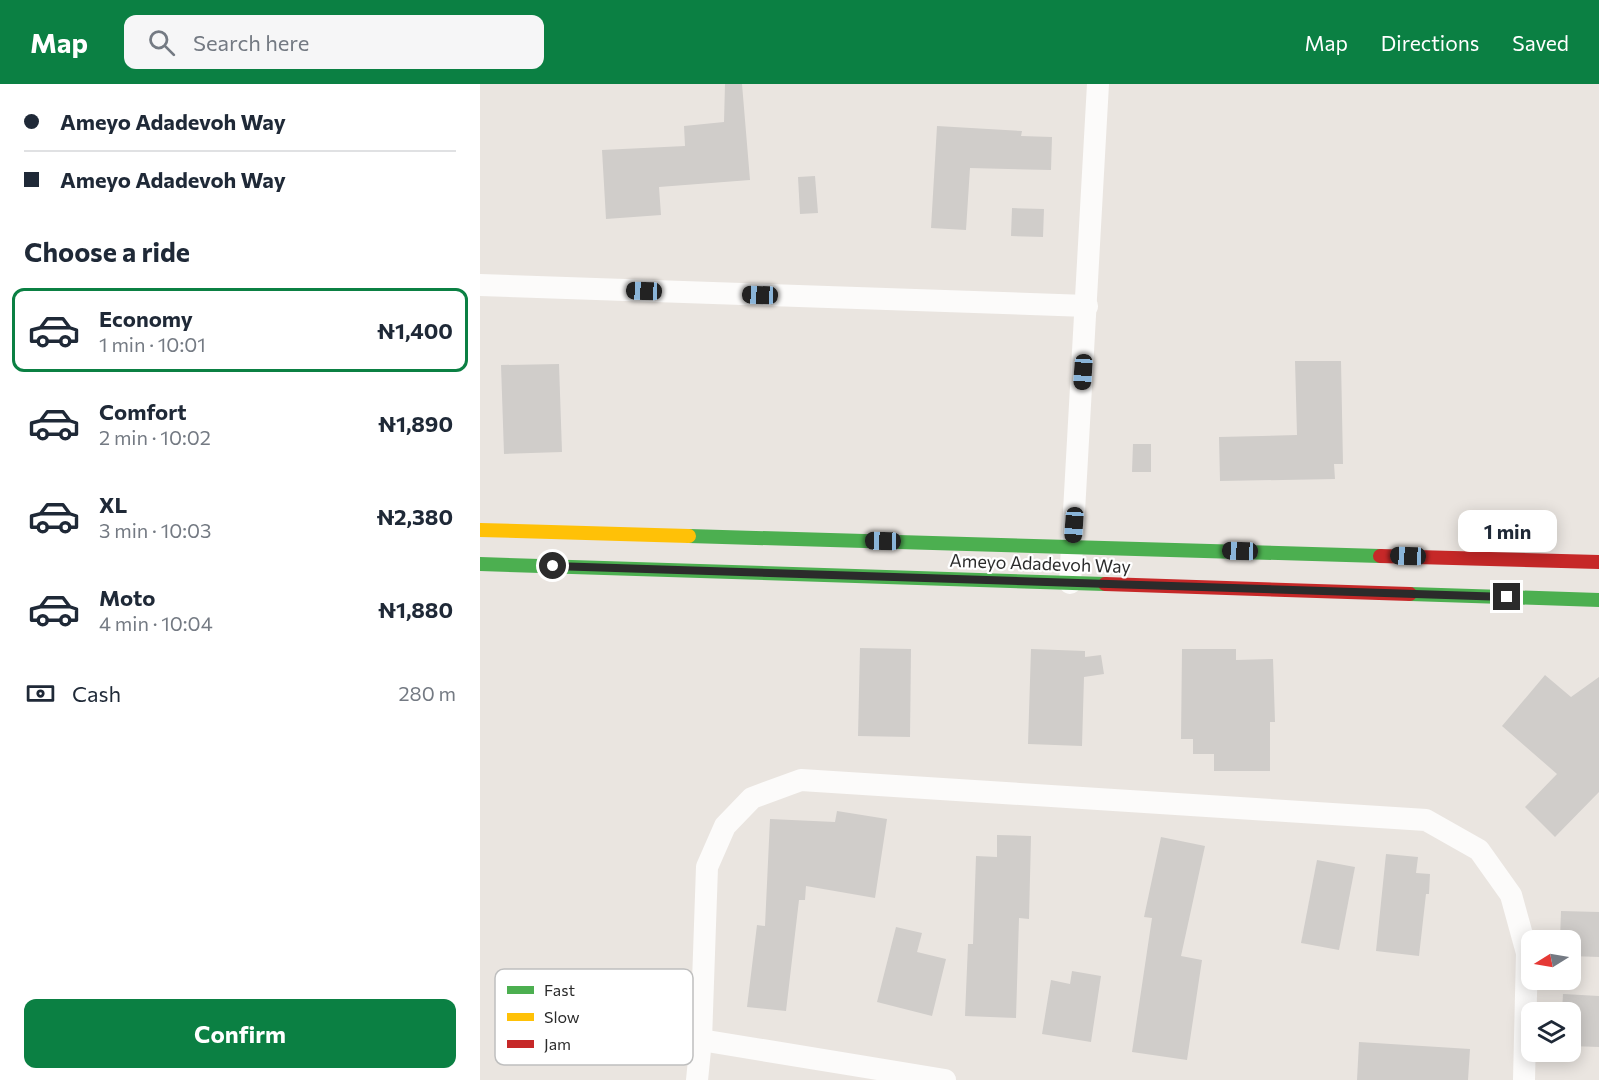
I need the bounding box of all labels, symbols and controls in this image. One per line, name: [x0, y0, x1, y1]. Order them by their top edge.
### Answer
search box: [124, 15, 544, 69]
text: Map: [30, 25, 88, 59]
icon: search: [145, 26, 178, 59]
text: Search here: [193, 29, 309, 56]
text: Map: [1305, 30, 1348, 55]
text: Directions: [1381, 30, 1479, 55]
text: Saved: [1512, 30, 1569, 55]
text: Ameyo Adadevoh Way: [60, 108, 286, 135]
text: Ameyo Adadevoh Way: [60, 166, 286, 193]
text: Choose a ride: [24, 235, 190, 268]
car: [626, 281, 662, 301]
car: [742, 285, 778, 305]
icon: car: [27, 303, 81, 357]
text: Economy: [99, 305, 193, 332]
text: ₦1,400: [377, 317, 453, 344]
text: 1 min · 10:01: [99, 332, 206, 356]
car: [1073, 353, 1093, 391]
icon: car: [27, 396, 81, 450]
text: Comfort: [99, 398, 187, 425]
text: ₦1,890: [378, 410, 453, 437]
text: 2 min · 10:02: [99, 425, 211, 449]
icon: car: [27, 489, 81, 543]
text: XL: [99, 491, 127, 518]
text: ₦2,380: [376, 503, 453, 530]
car: [1064, 506, 1084, 544]
callout: 1 min: [1458, 510, 1556, 552]
text: 3 min · 10:03: [99, 518, 211, 542]
text: 1 min: [1484, 519, 1531, 543]
car: [865, 532, 901, 550]
car: [1222, 541, 1258, 561]
car: [1390, 546, 1426, 566]
street label: Ameyo Adadevoh Way: [949, 549, 1131, 577]
route start: [539, 552, 566, 579]
icon: car: [27, 582, 81, 636]
route end: [1493, 583, 1520, 610]
text: Moto: [99, 584, 155, 611]
text: ₦1,880: [378, 596, 453, 623]
text: 4 min · 10:04: [99, 611, 213, 635]
icon: cash: [24, 677, 57, 710]
text: Cash: [72, 680, 121, 707]
text: 280 m: [398, 681, 456, 705]
north arrow: [1521, 930, 1581, 990]
map controls: [1521, 930, 1581, 1062]
legend: [495, 969, 693, 1065]
text: Fast: [544, 980, 575, 999]
button: Confirm: [24, 999, 456, 1068]
button: layers: [1521, 1002, 1581, 1062]
text: Slow: [544, 1007, 580, 1026]
text: Jam: [544, 1034, 571, 1053]

